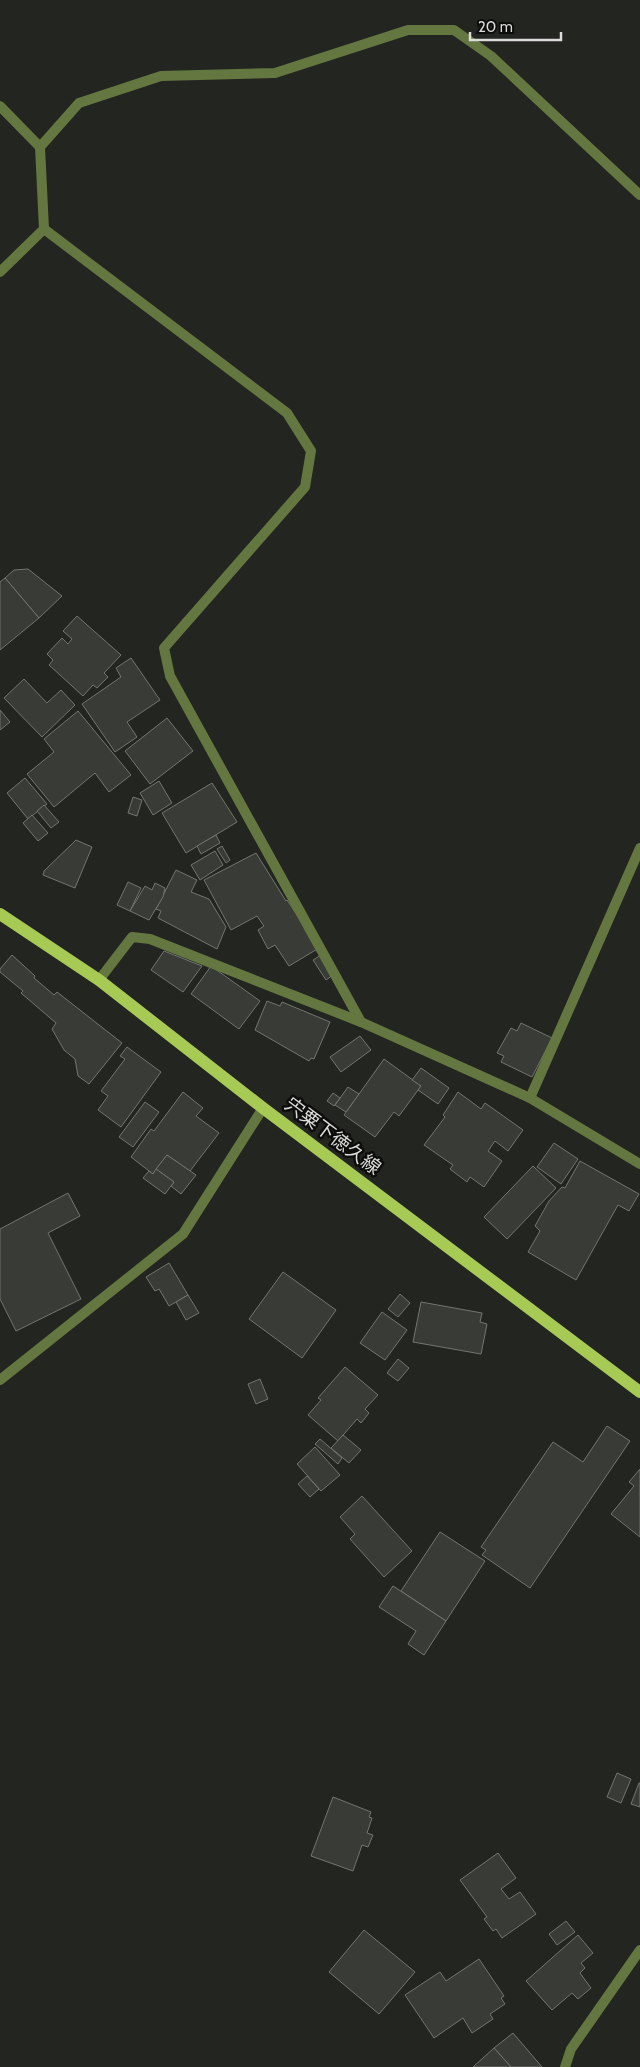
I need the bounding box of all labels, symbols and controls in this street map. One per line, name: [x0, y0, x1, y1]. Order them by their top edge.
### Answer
scale bar: [470, 10, 561, 42]
text: 20 m: [478, 18, 513, 36]
street label: 宍粟下徳久線: [281, 1093, 385, 1179]

